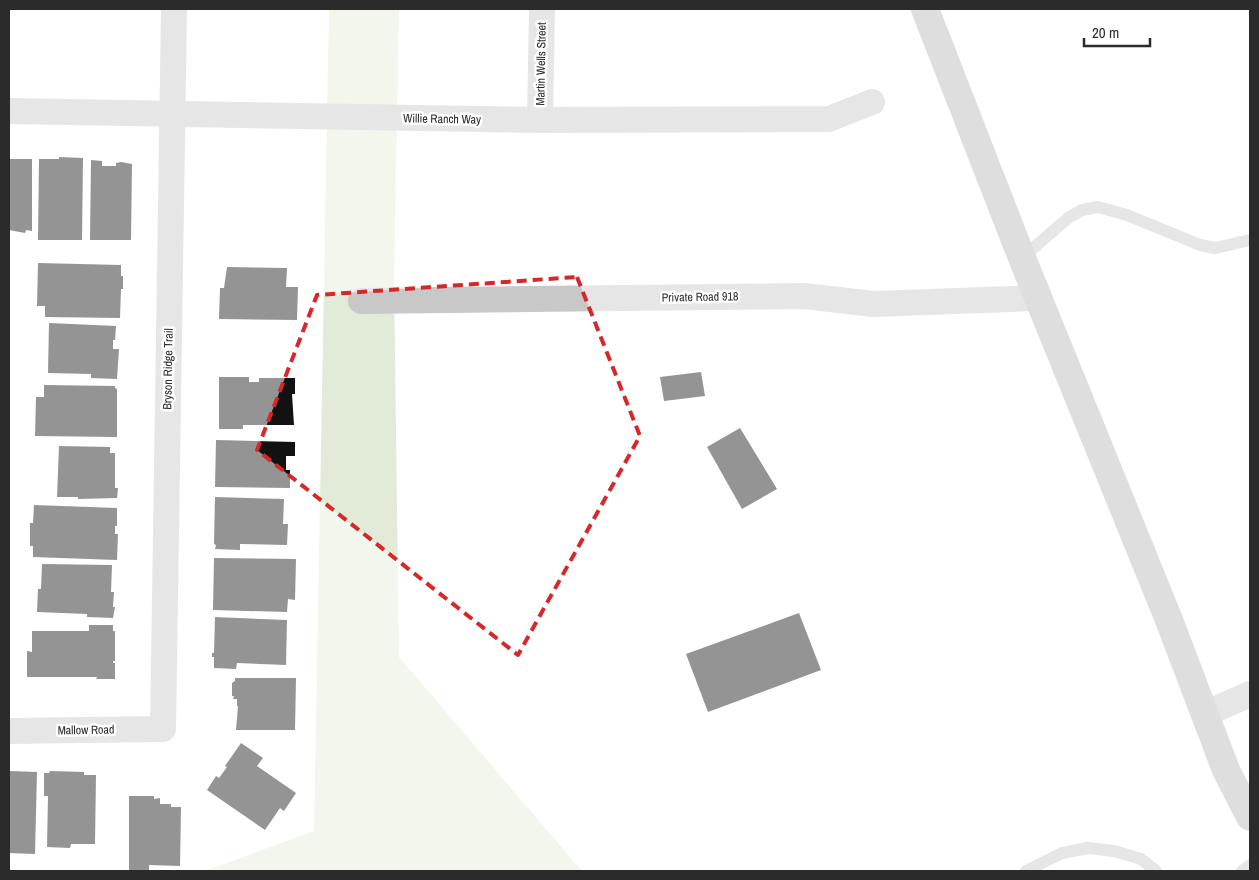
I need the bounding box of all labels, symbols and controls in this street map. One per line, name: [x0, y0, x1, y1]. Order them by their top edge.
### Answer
scale bar: [1084, 15, 1150, 47]
street label: Martin Wells Street: [532, 22, 550, 106]
text: 20 m: [1092, 22, 1119, 43]
street label: Willie Ranch Way: [403, 110, 481, 128]
street label: Private Road 918: [662, 288, 738, 306]
street label: Bryson Ridge Trail: [159, 328, 177, 410]
street label: Mallow Road: [57, 722, 115, 738]

